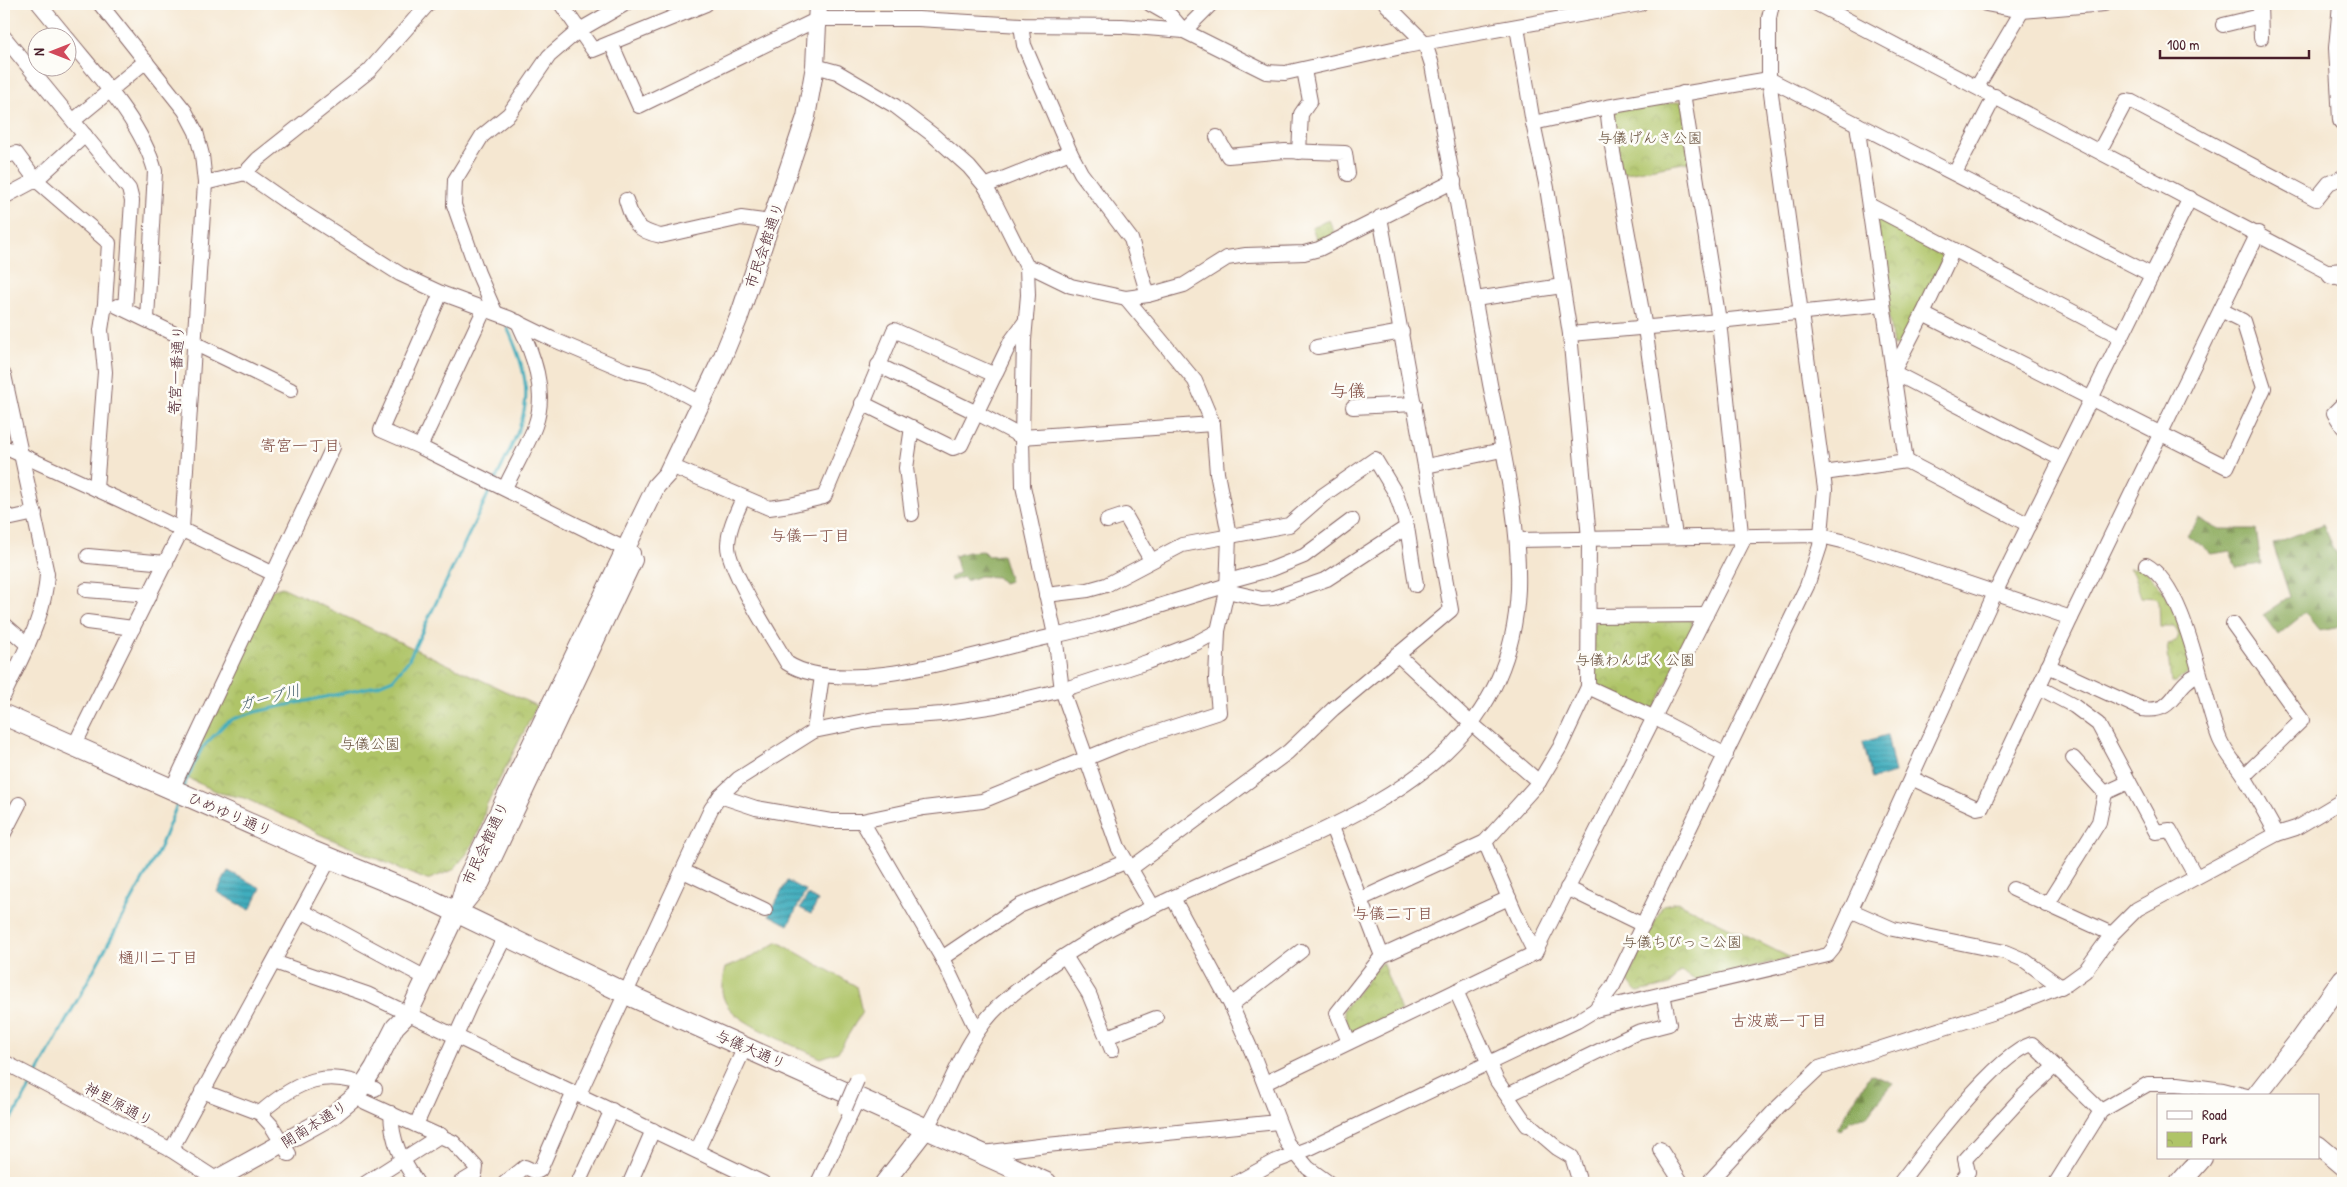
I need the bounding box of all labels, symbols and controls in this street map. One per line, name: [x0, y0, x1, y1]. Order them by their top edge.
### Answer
north arrow: [28, 28, 78, 78]
scale bar: [2160, 28, 2308, 60]
text: 100 m: [2167, 34, 2200, 55]
text: N: [29, 48, 48, 56]
park label: 与儀げんき公園: [1597, 127, 1703, 148]
street label: 市民会館通り: [739, 199, 789, 291]
street label: 寄宮一番通り: [163, 325, 189, 415]
district label: 与儀: [1330, 378, 1366, 403]
district label: 寄宮一丁目: [260, 434, 340, 456]
district label: 与儀一丁目: [770, 524, 850, 546]
park label: 与儀わんぱく公園: [1575, 649, 1695, 670]
water label: ガーブ川: [236, 679, 302, 715]
park label: 与儀公園: [340, 733, 400, 754]
street label: ひめゆり通り: [184, 787, 276, 841]
street label: 市民会館通り: [456, 798, 514, 888]
district label: 与儀二丁目: [1353, 902, 1433, 924]
park label: 与儀ちびっこ公園: [1622, 931, 1742, 952]
district label: 樋川二丁目: [118, 946, 198, 968]
district label: 古波蔵一丁目: [1731, 1009, 1827, 1031]
street label: 与儀大通り: [712, 1024, 790, 1074]
street label: 神里原通り: [81, 1077, 157, 1131]
legend: [2157, 1094, 2320, 1160]
street label: 開南本通り: [277, 1095, 351, 1153]
text: Road: [2202, 1104, 2227, 1125]
text: Park: [2202, 1128, 2227, 1149]

